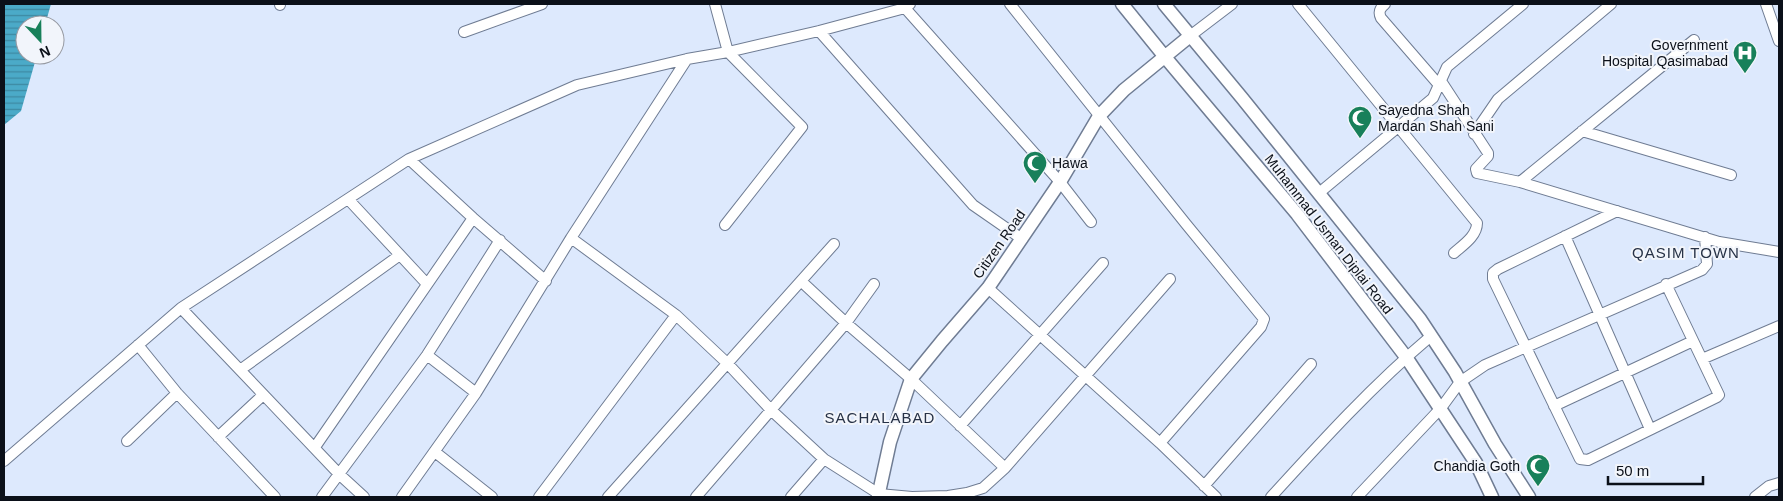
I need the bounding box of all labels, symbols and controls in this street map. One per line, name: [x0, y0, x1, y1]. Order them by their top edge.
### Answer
north arrow: [15, 15, 65, 65]
place label: Government Hospital Qasimabad: [1602, 37, 1728, 69]
hospital icon: Government Hospital Qasimabad: [1732, 40, 1758, 74]
text: N: [37, 43, 53, 61]
place label: Sayedna Shah Mardan Shah Sani: [1378, 102, 1494, 134]
mosque icon: Sayedna Shah Mardan Shah Sani: [1347, 105, 1373, 139]
mosque icon: Hawa: [1022, 150, 1048, 184]
street label: Muhammad Usman Diplai Road: [1262, 151, 1396, 317]
place label: Hawa: [1052, 155, 1088, 171]
street label: Citizen Road: [969, 207, 1029, 281]
district label: QASIM TOWN: [1632, 244, 1740, 261]
district label: SACHALABAD: [825, 409, 935, 426]
mosque icon: Chandia Goth: [1525, 453, 1551, 487]
scale bar: [1608, 454, 1703, 486]
place label: Chandia Goth: [1434, 458, 1520, 474]
text: 50 m: [1616, 462, 1649, 479]

